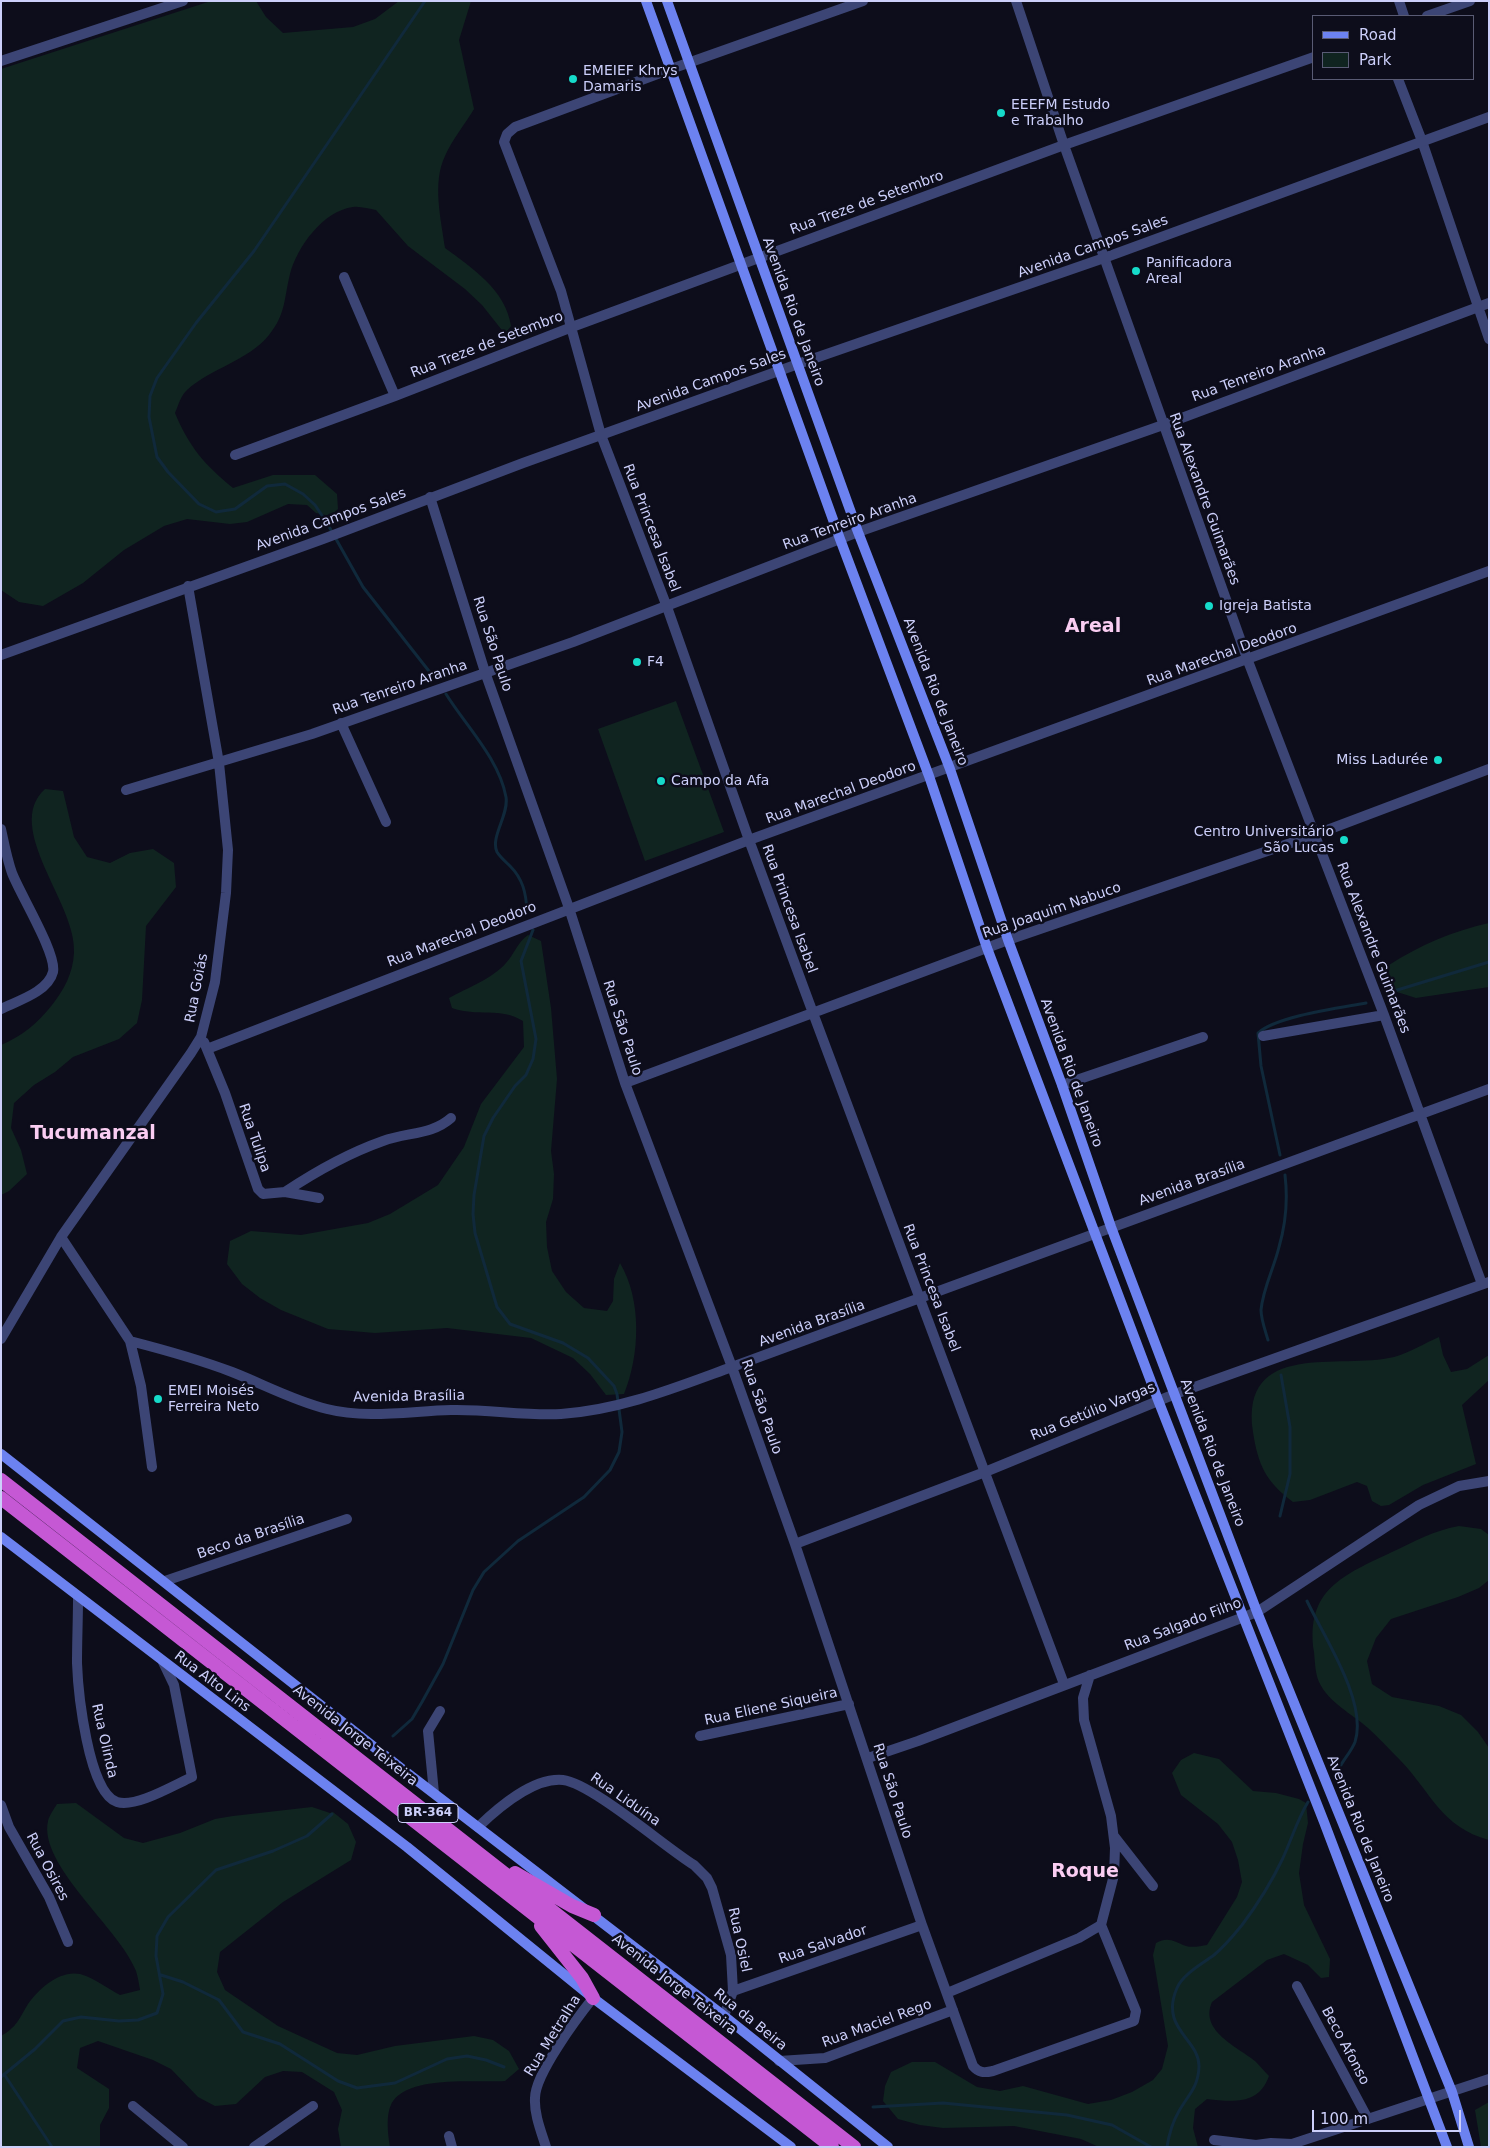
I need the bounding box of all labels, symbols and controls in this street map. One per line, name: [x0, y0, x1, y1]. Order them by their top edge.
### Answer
legend: [1312, 15, 1475, 80]
text: Road: [1359, 26, 1397, 44]
text: Park: [1359, 51, 1391, 69]
place label: EMEIEF Khrys Damaris: [583, 63, 678, 95]
marker: EMEIEF Khrys Damaris: [567, 73, 579, 85]
place label: EEEFM Estudo e Trabalho: [1011, 97, 1110, 130]
marker: EEEFM Estudo e Trabalho: [995, 107, 1007, 119]
street label: Rua Treze de Setembro: [788, 167, 946, 239]
street label: Avenida Campos Sales: [1016, 212, 1170, 282]
street label: Avenida Rio de Janeiro: [758, 235, 828, 389]
place label: Panificadora Areal: [1146, 255, 1232, 288]
marker: Panificadora Areal: [1130, 265, 1142, 277]
street label: Rua Treze de Setembro: [408, 308, 566, 382]
street label: Rua Tenreiro Aranha: [1190, 342, 1328, 406]
street label: Avenida Campos Sales: [634, 346, 788, 416]
street label: Rua Alexandre Guimarães: [1165, 411, 1243, 587]
street label: Rua Princesa Isabel: [619, 462, 683, 594]
street label: Avenida Campos Sales: [254, 485, 408, 555]
street label: Rua Tenreiro Aranha: [781, 490, 919, 554]
street label: Rua São Paulo: [469, 594, 515, 694]
place label: Igreja Batista: [1219, 598, 1312, 614]
marker: Igreja Batista: [1203, 600, 1215, 612]
street label: Avenida Rio de Janeiro: [899, 616, 971, 768]
district label: Areal: [1065, 616, 1121, 638]
street label: Rua Marechal Deodoro: [1145, 620, 1299, 690]
place label: F4: [647, 654, 664, 670]
marker: F4: [631, 656, 643, 668]
street label: Rua Tenreiro Aranha: [330, 657, 470, 719]
place label: Miss Ladurée: [1336, 752, 1428, 768]
marker: Miss Ladurée: [1432, 754, 1444, 766]
street label: Rua Marechal Deodoro: [764, 758, 918, 828]
place label: Campo da Afa: [671, 773, 769, 789]
marker: Campo da Afa: [655, 775, 667, 787]
place label: Centro Universitário São Lucas: [1194, 824, 1334, 856]
marker: Centro Universitário São Lucas: [1338, 834, 1350, 846]
street label: Rua Princesa Isabel: [758, 842, 820, 976]
street label: Rua Alexandre Guimarães: [1333, 860, 1413, 1036]
street label: Rua Joaquim Nabuco: [981, 879, 1123, 943]
street label: Rua Marechal Deodoro: [385, 899, 539, 971]
street label: Rua Goiás: [182, 952, 212, 1024]
street label: Rua São Paulo: [599, 978, 645, 1078]
street label: Avenida Rio de Janeiro: [1036, 996, 1106, 1150]
street label: Rua Tulipa: [234, 1101, 274, 1175]
district label: Tucumanzal: [30, 1123, 156, 1145]
street label: Avenida Brasília: [1137, 1156, 1247, 1210]
street label: Rua Princesa Isabel: [899, 1222, 963, 1354]
street label: Avenida Brasília: [757, 1297, 867, 1351]
street label: Rua São Paulo: [737, 1357, 785, 1457]
street label: Avenida Rio de Janeiro: [1176, 1377, 1248, 1529]
street label: Rua Getúlio Vargas: [1028, 1379, 1158, 1445]
place label: EMEI Moisés Ferreira Neto: [168, 1383, 259, 1415]
street label: Avenida Brasília: [353, 1388, 465, 1406]
marker: EMEI Moisés Ferreira Neto: [152, 1393, 164, 1405]
street label: Beco da Brasília: [195, 1511, 307, 1563]
street label: Rua Salgado Filho: [1122, 1595, 1244, 1655]
street label: Rua Alto Lins: [171, 1648, 253, 1716]
street label: Avenida Jorge Teixeira: [289, 1682, 421, 1790]
street label: Rua Eliene Siqueira: [703, 1685, 839, 1729]
street label: Rua Olinda: [87, 1702, 121, 1780]
street label: Rua São Paulo: [869, 1741, 915, 1841]
street label: Avenida Rio de Janeiro: [1323, 1753, 1397, 1905]
street label: Rua Liduína: [587, 1770, 663, 1830]
road number: BR-364: [398, 1804, 458, 1822]
street label: Rua Osires: [22, 1830, 72, 1904]
district label: Roque: [1051, 1861, 1119, 1883]
street label: Rua Osiel: [724, 1906, 754, 1974]
street label: Rua Salvador: [777, 1922, 869, 1968]
street label: Avenida Jorge Teixeira: [608, 1931, 740, 2039]
street label: Rua da Beira: [710, 1985, 790, 2055]
street label: Rua Metralha: [521, 1992, 585, 2080]
street label: Rua Maciel Rego: [820, 1996, 934, 2052]
street label: Beco Afonso: [1317, 2004, 1373, 2088]
scale bar: [1315, 2100, 1464, 2132]
text: 100 m: [1320, 2110, 1368, 2128]

